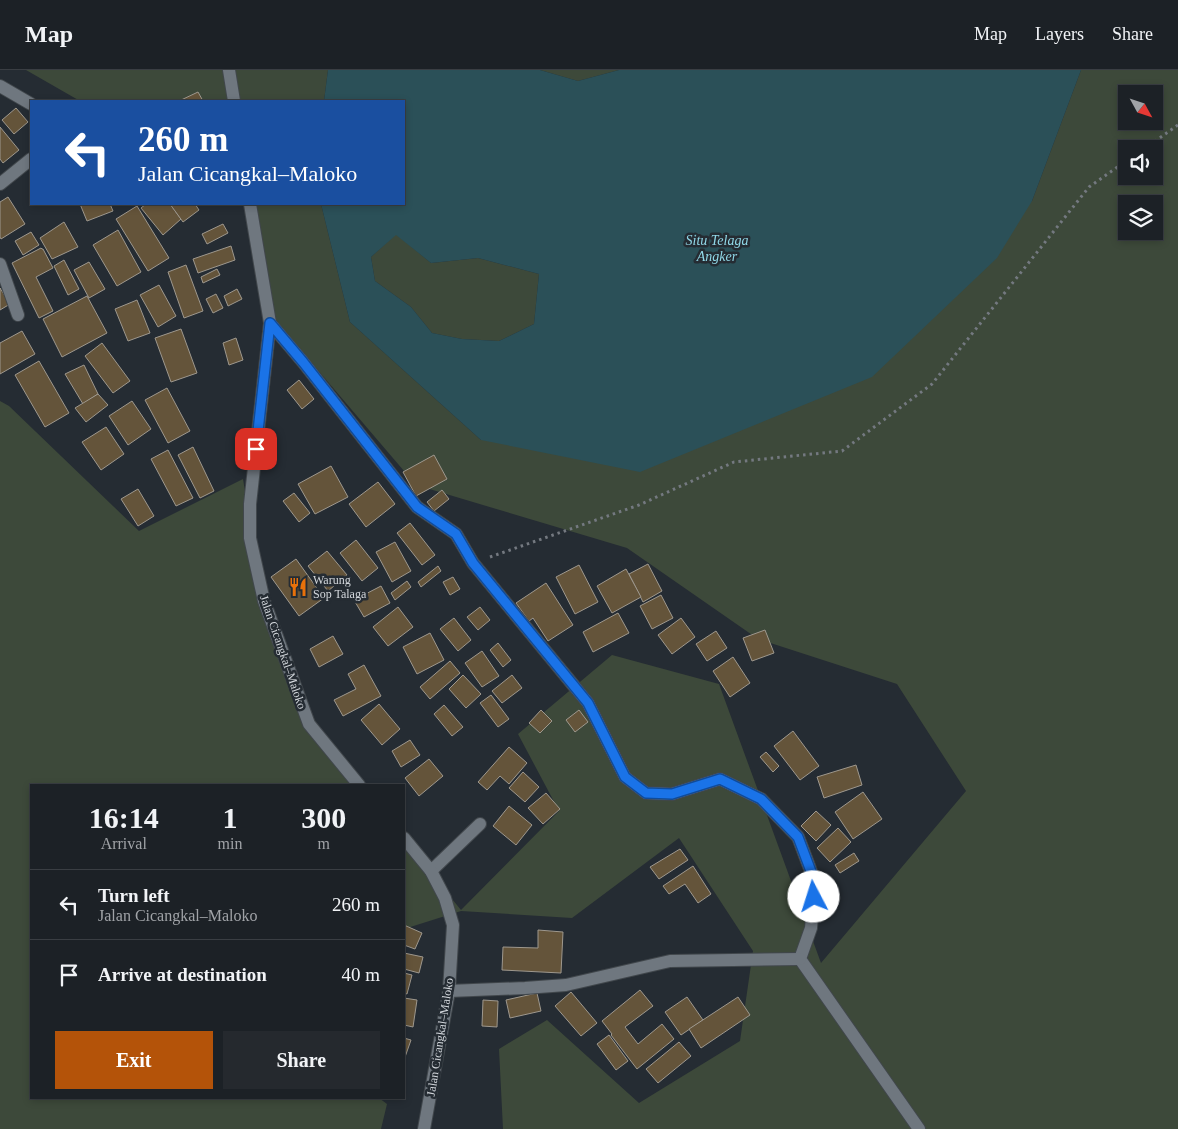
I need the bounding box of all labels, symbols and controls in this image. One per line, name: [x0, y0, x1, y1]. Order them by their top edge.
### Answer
text: Map: [25, 21, 73, 47]
text: Map: [974, 24, 1007, 44]
text: Layers: [1035, 24, 1084, 44]
text: Share: [1112, 24, 1153, 44]
north arrow: [1118, 85, 1162, 130]
map controls: [1118, 85, 1163, 240]
icon: left: [55, 120, 120, 185]
text: 260 m: [138, 120, 228, 159]
button: sound: [1118, 140, 1163, 185]
text: Jalan Cicangkal–Maloko: [138, 161, 357, 186]
button: layers: [1118, 195, 1163, 240]
water label: Situ Telaga Angker: [686, 233, 748, 264]
pin: [235, 428, 277, 470]
icon: arrive: [242, 435, 270, 463]
place label: Warung Sop Talaga: [313, 573, 367, 601]
restaurant icon: Warung Sop Talaga: [287, 576, 309, 598]
street label: Jalan Cicangkal–Maloko: [257, 593, 309, 711]
text: 16:14: [89, 801, 159, 834]
text: 1: [222, 801, 237, 834]
text: 300: [301, 801, 346, 834]
text: Arrival: [101, 835, 147, 852]
text: min: [218, 835, 242, 852]
text: m: [317, 835, 330, 852]
position arrow: [787, 870, 839, 922]
text: Turn left: [98, 885, 170, 906]
icon: left: [55, 891, 83, 919]
text: 260 m: [332, 894, 380, 915]
text: Jalan Cicangkal–Maloko: [98, 907, 258, 924]
icon: arrive: [55, 961, 83, 989]
text: Arrive at destination: [98, 964, 267, 985]
text: 40 m: [341, 964, 380, 985]
street label: Jalan Cicangkal–Maloko: [424, 977, 456, 1097]
button: Exit: [55, 1031, 213, 1089]
button: Share: [223, 1031, 380, 1089]

